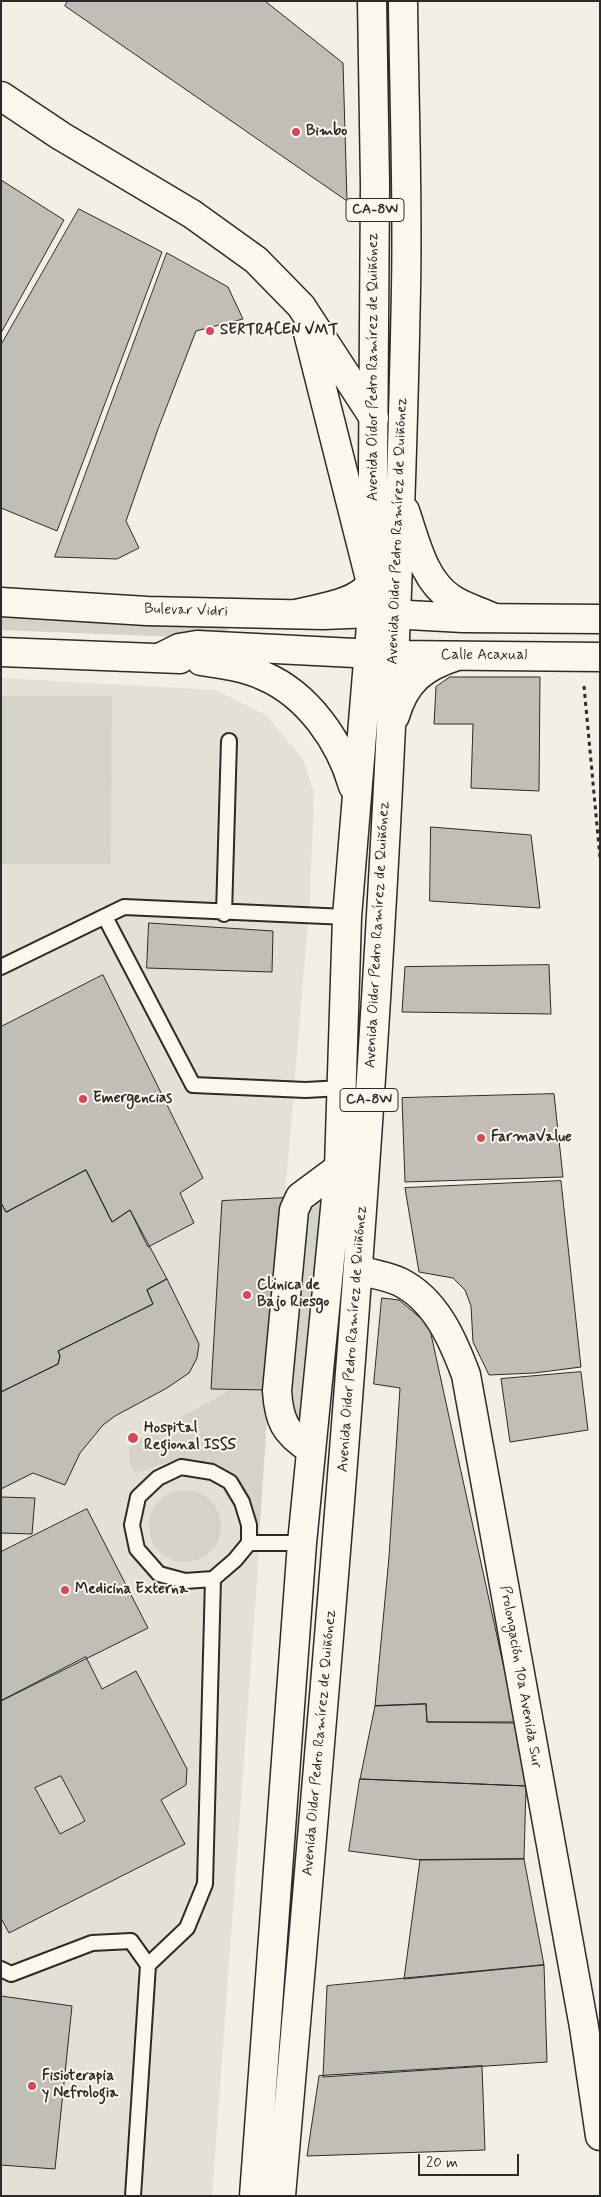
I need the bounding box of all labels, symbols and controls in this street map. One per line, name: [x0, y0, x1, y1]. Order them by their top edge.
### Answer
place label: Bimbo: [306, 123, 347, 141]
marker: Bimbo: [290, 126, 302, 138]
road number: CA-8W: [346, 198, 404, 222]
street label: Avenida Oídor Pedro Ramírez de Quiñónez: [365, 233, 383, 501]
place label: SERTRACEN VMT: [220, 322, 338, 340]
marker: SERTRACEN VMT: [204, 325, 216, 337]
street label: Avenida Oidor Pedro Ramírez de Quiñónez: [384, 397, 412, 665]
street label: Bulevar Vidri: [144, 601, 228, 621]
street label: Calle Acaxual: [441, 647, 527, 665]
street label: Avenida Oidor Pedro Ramírez de Quiñónez: [362, 801, 394, 1069]
road number: CA-8W: [340, 1088, 398, 1112]
place label: Emergencias: [93, 1090, 172, 1108]
marker: Emergencias: [77, 1093, 89, 1105]
place label: FarmaValue: [491, 1129, 572, 1147]
marker: FarmaValue: [475, 1132, 487, 1144]
street label: Avenida Oidor Pedro Ramírez de Quiñónez: [335, 1205, 371, 1473]
place label: Clinica de Bajo Riesgo: [257, 1277, 329, 1312]
marker: Clinica de Bajo Riesgo: [241, 1289, 253, 1301]
place label: Hospital Regional ISSS: [144, 1420, 236, 1455]
marker: Hospital Regional ISSS: [126, 1431, 140, 1445]
place label: Medicina Externa: [75, 1581, 188, 1599]
marker: Medicina Externa: [59, 1584, 71, 1596]
street label: Prolongación 10a Avenida Sur: [495, 1584, 545, 1770]
street label: Avenida Oidor Pedro Ramírez de Quiñónez: [299, 1609, 341, 1877]
place label: Fisioterapia y Nefrologia: [42, 2068, 118, 2103]
marker: Fisioterapia y Nefrologia: [26, 2080, 38, 2092]
scale bar: [421, 2144, 522, 2176]
text: 20 m: [426, 2153, 458, 2173]

